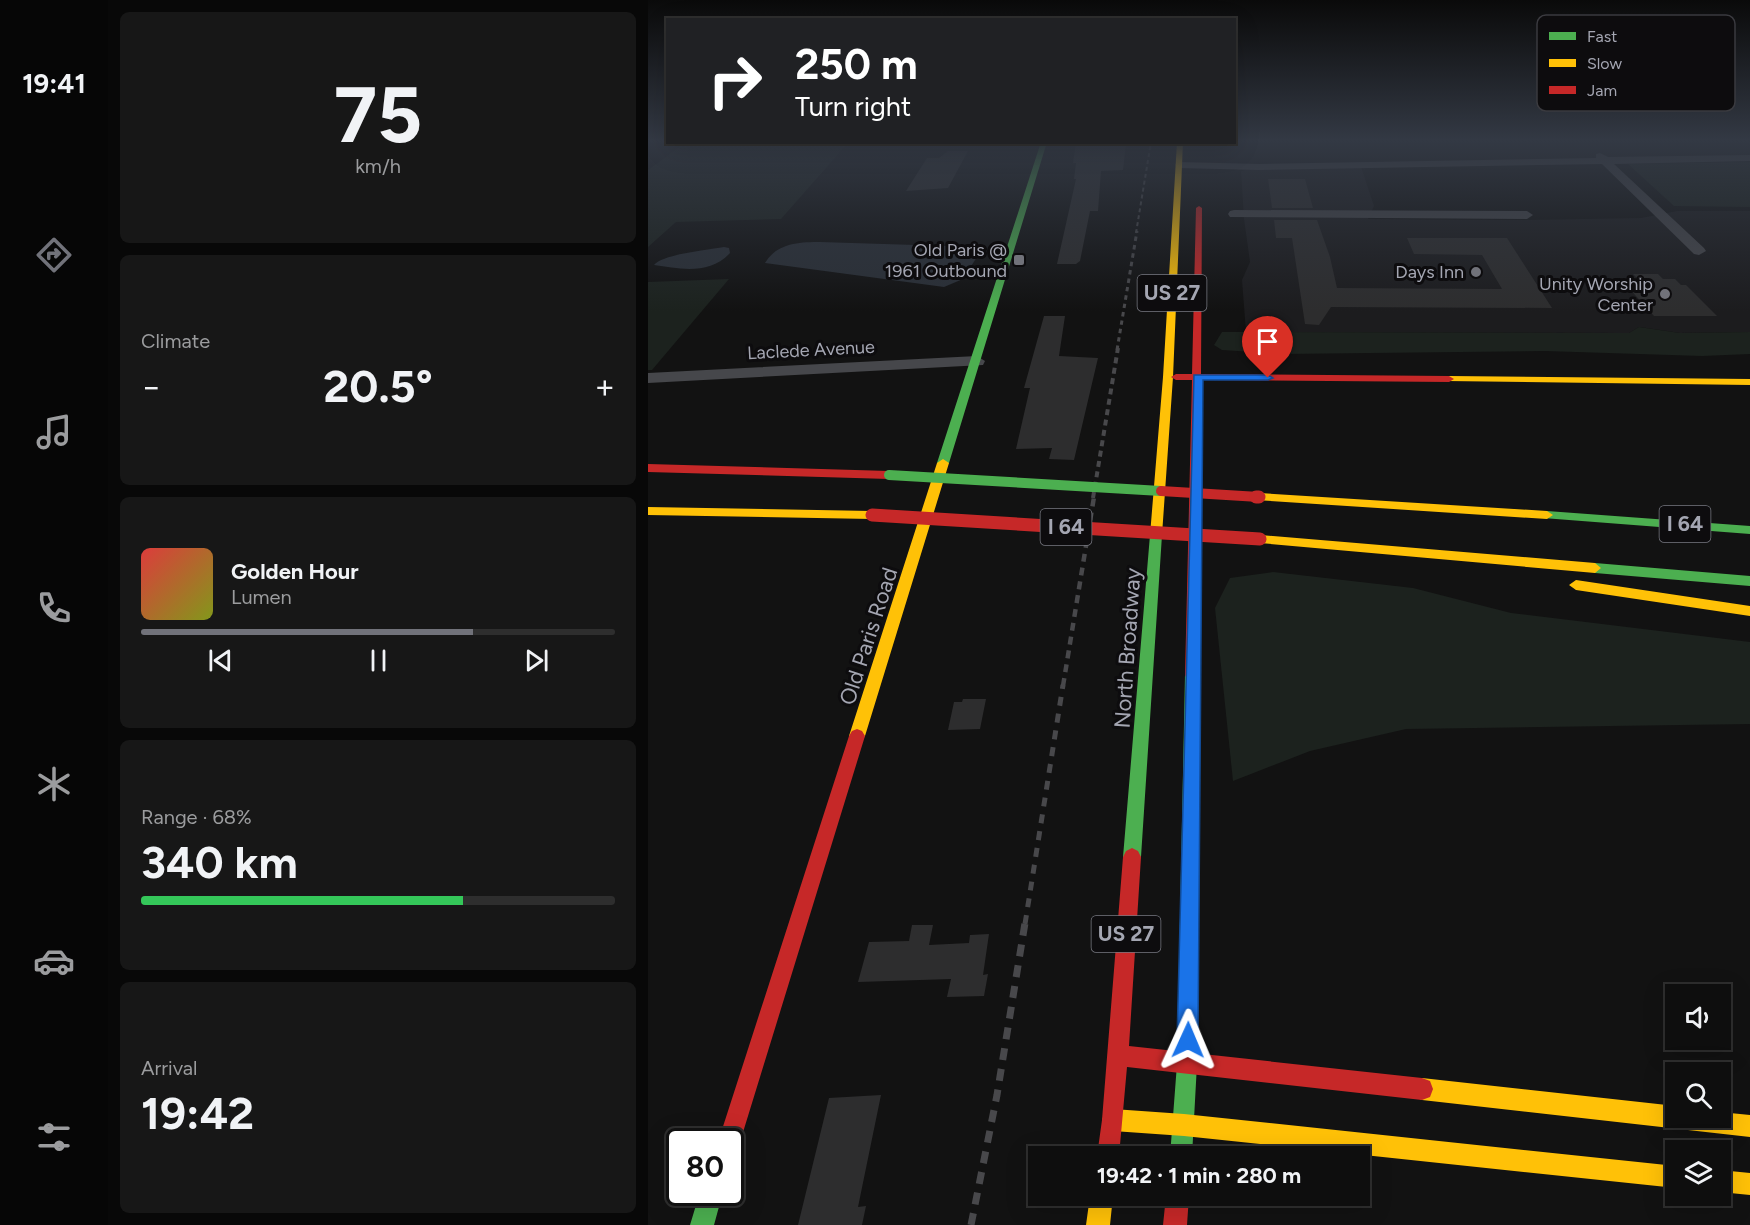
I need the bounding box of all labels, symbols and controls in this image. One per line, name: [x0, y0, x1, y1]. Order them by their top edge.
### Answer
legend: [1537, 15, 1735, 111]
text: Fast: [1587, 27, 1617, 46]
text: 250 m: [795, 39, 918, 90]
icon: right: [696, 42, 774, 120]
text: Slow: [1587, 54, 1622, 73]
text: 19:41: [22, 67, 86, 100]
text: 75: [334, 68, 422, 162]
text: Jam: [1587, 81, 1617, 100]
text: Turn right: [795, 90, 911, 123]
text: km/h: [355, 154, 401, 178]
icon: directions: [33, 234, 75, 276]
place label: Old Paris @ 1961 Outbound: [885, 239, 1007, 282]
marker: Old Paris @ 1961 Outbound: [1012, 253, 1026, 267]
place label: Days Inn: [1395, 261, 1464, 283]
marker: Days Inn: [1469, 265, 1483, 279]
place label: Unity Worship Center: [1539, 273, 1653, 316]
road number: US 27: [1138, 275, 1206, 311]
marker: Unity Worship Center: [1658, 287, 1672, 301]
pin: [1242, 316, 1293, 378]
icon: arrive: [1251, 325, 1284, 358]
text: Climate: [141, 329, 210, 353]
street label: Laclede Avenue: [747, 336, 876, 364]
text: 20.5°: [323, 359, 433, 413]
text: −: [141, 367, 162, 406]
text: +: [594, 367, 615, 406]
icon: music: [33, 411, 75, 453]
road number: I 64: [1660, 506, 1710, 542]
road number: I 64: [1040, 509, 1092, 545]
text: Golden Hour: [231, 558, 359, 585]
street label: Old Paris Road: [834, 564, 903, 708]
street label: North Broadway: [1108, 567, 1147, 729]
text: Lumen: [231, 585, 292, 609]
icon: phone: [33, 587, 75, 629]
icon: previous: [204, 644, 237, 677]
icon: pause: [362, 644, 395, 677]
icon: next: [520, 644, 553, 677]
icon: climate: [33, 763, 75, 805]
text: Range · 68%: [141, 805, 252, 829]
text: 340 km: [141, 835, 298, 889]
road number: US 27: [1092, 916, 1160, 952]
icon: car: [33, 940, 75, 982]
map controls: [1665, 984, 1731, 1206]
button: sound: [1665, 984, 1731, 1050]
position arrow: [1156, 1008, 1220, 1072]
text: Arrival: [141, 1056, 197, 1080]
button: search: [1665, 1062, 1731, 1128]
text: 19:42: [141, 1086, 254, 1140]
icon: filters: [33, 1116, 75, 1158]
speed limit sign: 80: [666, 1128, 744, 1206]
button: layers: [1665, 1140, 1731, 1206]
text: 19:42 · 1 min · 280 m: [1097, 1162, 1301, 1189]

